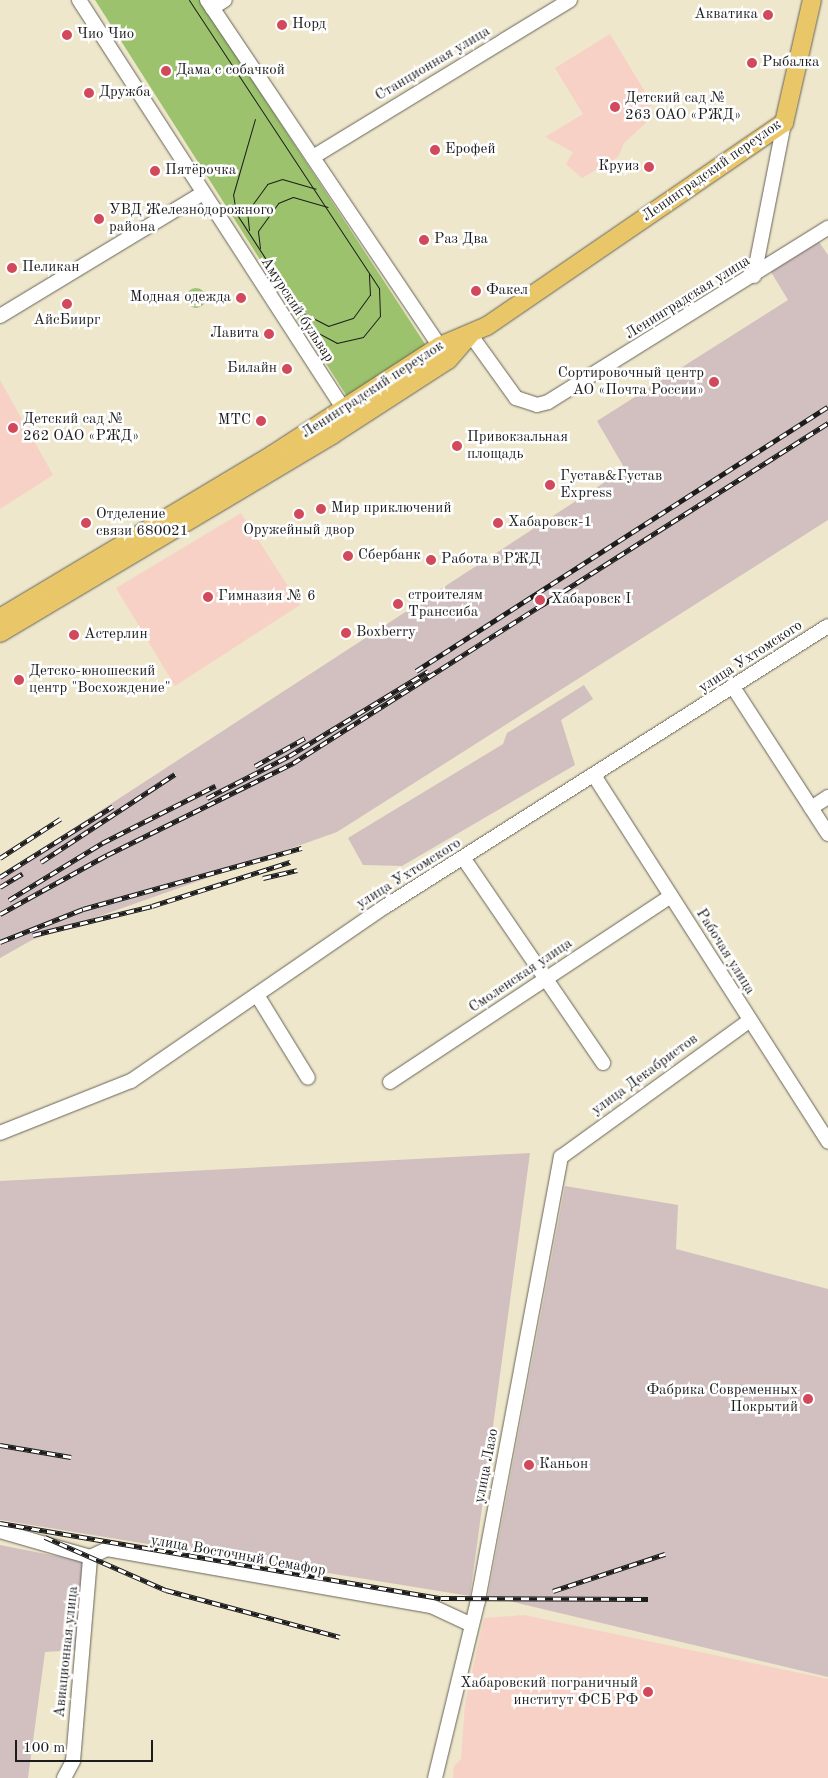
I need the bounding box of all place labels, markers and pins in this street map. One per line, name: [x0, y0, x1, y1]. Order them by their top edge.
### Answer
place label: Акватика: [694, 6, 758, 24]
marker: Акватика: [762, 9, 774, 21]
place label: Норд: [292, 16, 326, 34]
marker: Норд: [276, 19, 288, 31]
place label: Чио Чио: [77, 26, 134, 44]
marker: Чио Чио: [61, 29, 73, 41]
place label: Рыбалка: [762, 54, 819, 72]
marker: Рыбалка: [746, 57, 758, 69]
place label: Дама с собачкой: [176, 62, 285, 80]
marker: Дама с собачкой: [160, 65, 172, 77]
place label: Дружба: [99, 84, 151, 102]
marker: Дружба: [83, 87, 95, 99]
place label: Детский сад № 263 ОАО «РЖД»: [625, 89, 741, 124]
marker: Детский сад № 263 ОАО «РЖД»: [609, 101, 621, 113]
place label: Ерофей: [445, 141, 495, 159]
marker: Ерофей: [429, 144, 441, 156]
place label: Круиз: [598, 158, 639, 176]
marker: Круиз: [643, 161, 655, 173]
place label: Пятёрочка: [165, 162, 236, 180]
marker: Пятёрочка: [149, 165, 161, 177]
place label: УВД Железнодорожного района: [109, 201, 274, 236]
marker: УВД Железнодорожного района: [93, 213, 105, 225]
place label: Раз Два: [434, 231, 488, 249]
marker: Раз Два: [418, 234, 430, 246]
place label: Пеликан: [22, 259, 80, 277]
marker: Пеликан: [6, 262, 18, 274]
place label: Факел: [486, 282, 528, 300]
marker: Факел: [470, 285, 482, 297]
place label: Модная одежда: [130, 289, 231, 307]
marker: Модная одежда: [235, 292, 247, 304]
marker: АйсБиирг: [61, 298, 73, 310]
place label: АйсБиирг: [33, 312, 101, 330]
place label: Лавита: [210, 325, 259, 343]
marker: Лавита: [263, 328, 275, 340]
place label: Билайн: [227, 360, 277, 378]
marker: Билайн: [281, 363, 293, 375]
place label: Сортировочный центр АО «Почта России»: [558, 364, 704, 399]
marker: Сортировочный центр АО «Почта России»: [708, 376, 720, 388]
place label: Детский сад № 262 ОАО «РЖД»: [23, 410, 139, 445]
place label: МТС: [218, 412, 251, 430]
marker: МТС: [255, 415, 267, 427]
marker: Детский сад № 262 ОАО «РЖД»: [7, 422, 19, 434]
place label: Привокзальная площадь: [467, 428, 568, 463]
marker: Привокзальная площадь: [451, 440, 463, 452]
place label: Густав&Густав Express: [560, 467, 662, 502]
marker: Густав&Густав Express: [544, 479, 556, 491]
place label: Мир приключений: [331, 500, 451, 518]
marker: Мир приключений: [315, 503, 327, 515]
place label: Отделение связи 680021: [96, 505, 189, 540]
marker: Оружейный двор: [293, 508, 305, 520]
place label: Хабаровск-1: [508, 514, 592, 532]
marker: Отделение связи 680021: [80, 517, 92, 529]
marker: Хабаровск-1: [492, 517, 504, 529]
place label: Оружейный двор: [243, 522, 355, 540]
place label: Сбербанк: [358, 547, 421, 565]
marker: Сбербанк: [342, 550, 354, 562]
place label: Работа в РЖД: [441, 551, 540, 569]
marker: Работа в РЖД: [425, 554, 437, 566]
place label: строителям Транссиба: [408, 586, 483, 621]
place label: Гимназия № 6: [218, 588, 316, 606]
marker: Гимназия № 6: [202, 591, 214, 603]
place label: Хабаровск I: [551, 591, 631, 609]
marker: Хабаровск I: [533, 593, 547, 607]
marker: строителям Транссиба: [392, 598, 404, 610]
place label: Boxberry: [356, 624, 416, 642]
place label: Астерлин: [84, 626, 148, 644]
marker: Boxberry: [340, 627, 352, 639]
marker: Астерлин: [68, 629, 80, 641]
place label: Детско-юношеский центр "Восхождение": [29, 662, 171, 697]
marker: Детско-юношеский центр "Восхождение": [13, 674, 25, 686]
place label: Фабрика Современных Покрытий: [647, 1381, 798, 1416]
marker: Фабрика Современных Покрытий: [802, 1393, 814, 1405]
place label: Каньон: [539, 1456, 588, 1474]
marker: Каньон: [523, 1459, 535, 1471]
place label: Хабаровский пограничный институт ФСБ РФ: [460, 1674, 638, 1709]
marker: Хабаровский пограничный институт ФСБ РФ: [642, 1686, 654, 1698]

